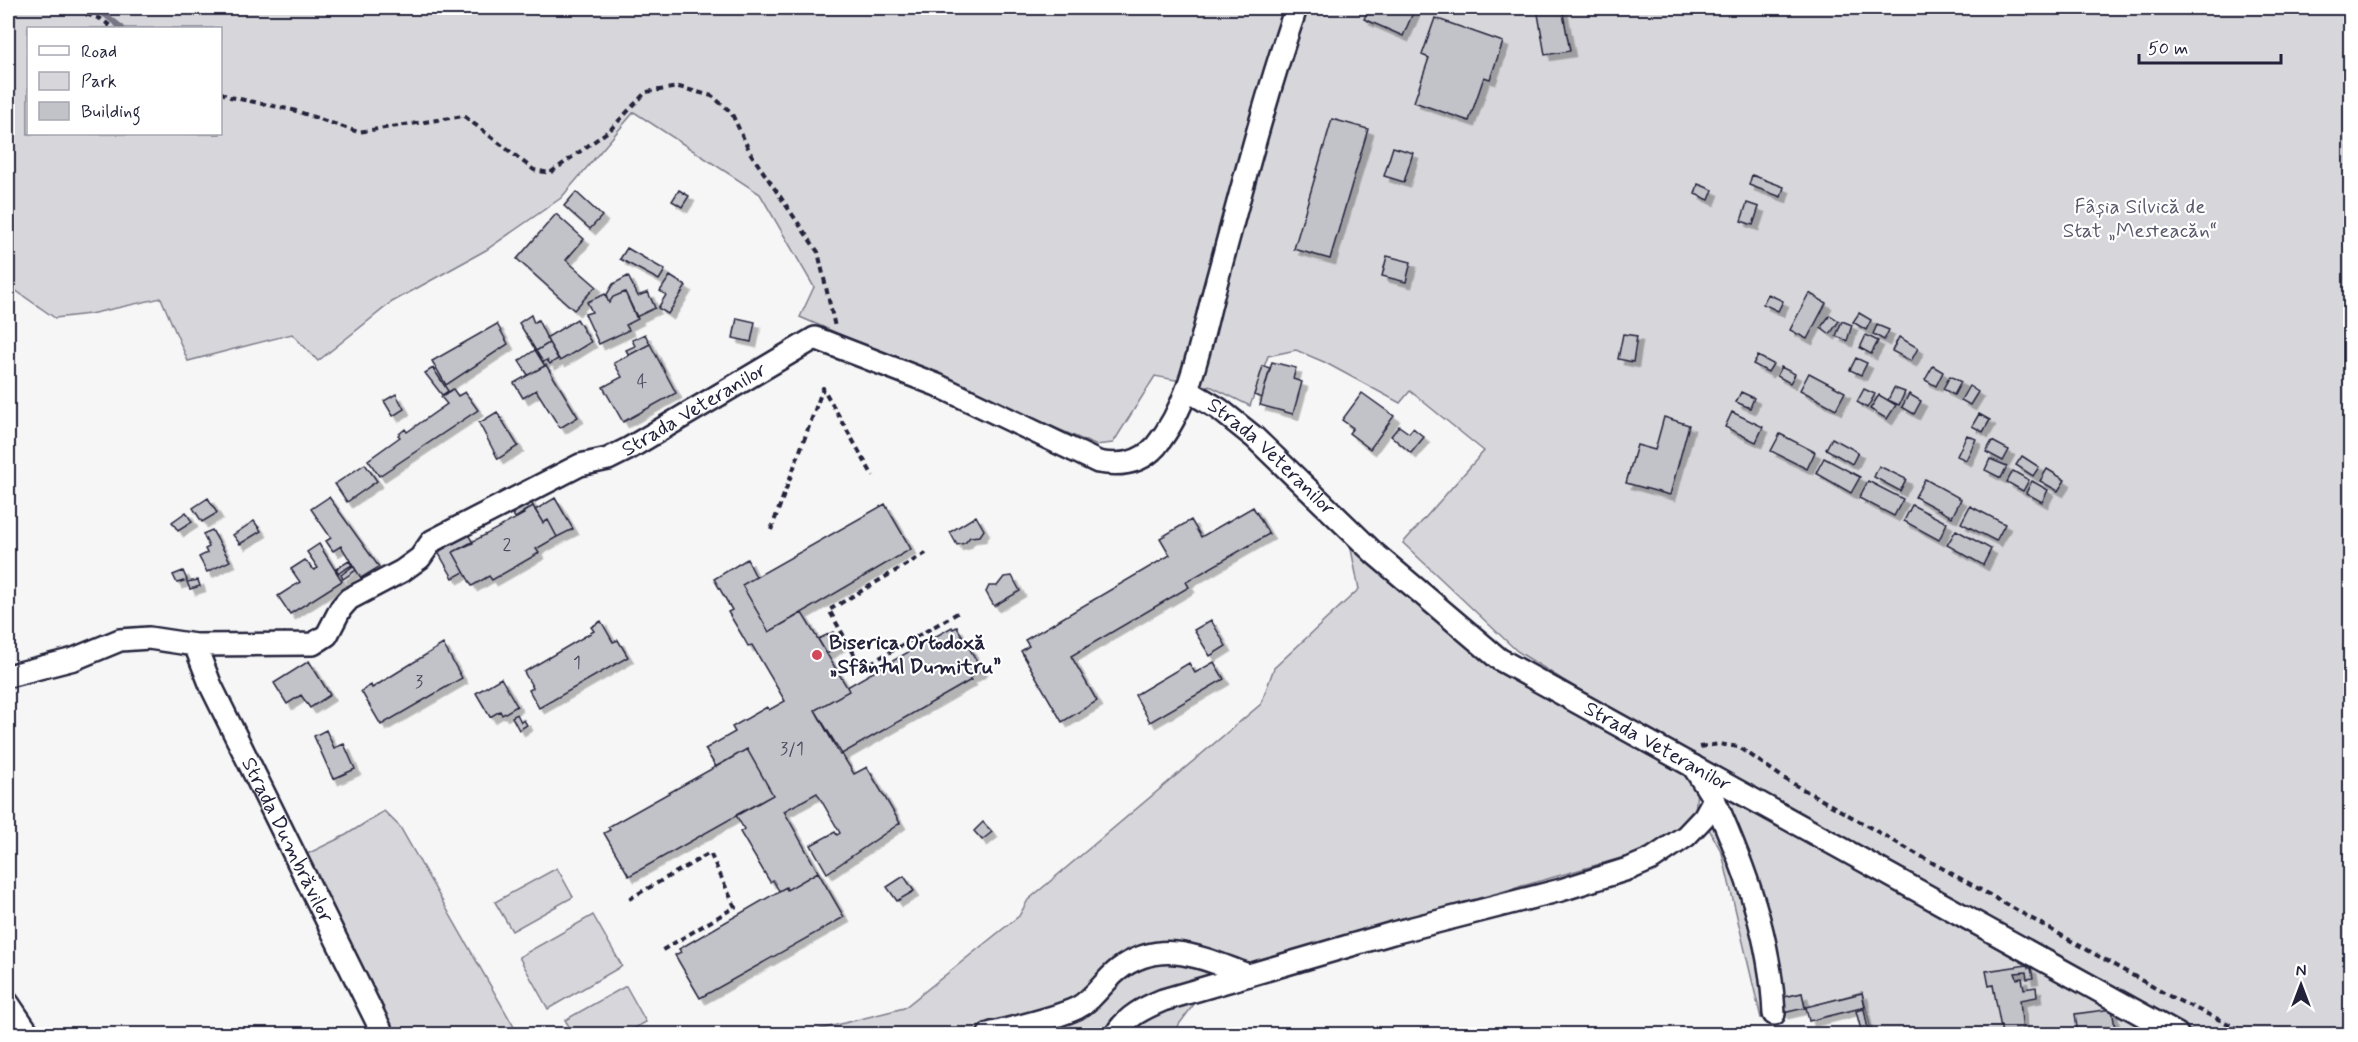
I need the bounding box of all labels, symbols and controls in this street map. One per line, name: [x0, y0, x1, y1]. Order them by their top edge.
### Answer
legend: [27, 27, 222, 135]
scale bar: [2139, 27, 2282, 65]
text: 50 m: [2148, 37, 2188, 61]
text: Road: [81, 40, 117, 64]
text: Park: [81, 70, 117, 94]
text: Building: [81, 100, 141, 126]
park label: Fâșia Silvică de Stat „Mesteacăn“: [2063, 193, 2217, 245]
street label: Strada Veteranilor: [617, 356, 772, 464]
house number: 4: [637, 370, 647, 394]
street label: Strada Veteranilor: [1202, 391, 1342, 522]
house number: 2: [503, 533, 512, 557]
place label: Biserica Ortodoxă „Sfântul Dumitru”: [829, 629, 1001, 681]
marker: Biserica Ortodoxă „Sfântul Dumitru”: [810, 648, 824, 662]
house number: 1: [573, 651, 581, 675]
house number: 3: [415, 670, 423, 694]
street label: Strada Veteranilor: [1579, 695, 1736, 799]
house number: 3/1: [780, 737, 804, 761]
street label: Strada Dumbrăvilor: [234, 753, 340, 928]
north arrow: [2271, 955, 2331, 1015]
text: N: [2296, 961, 2306, 982]

